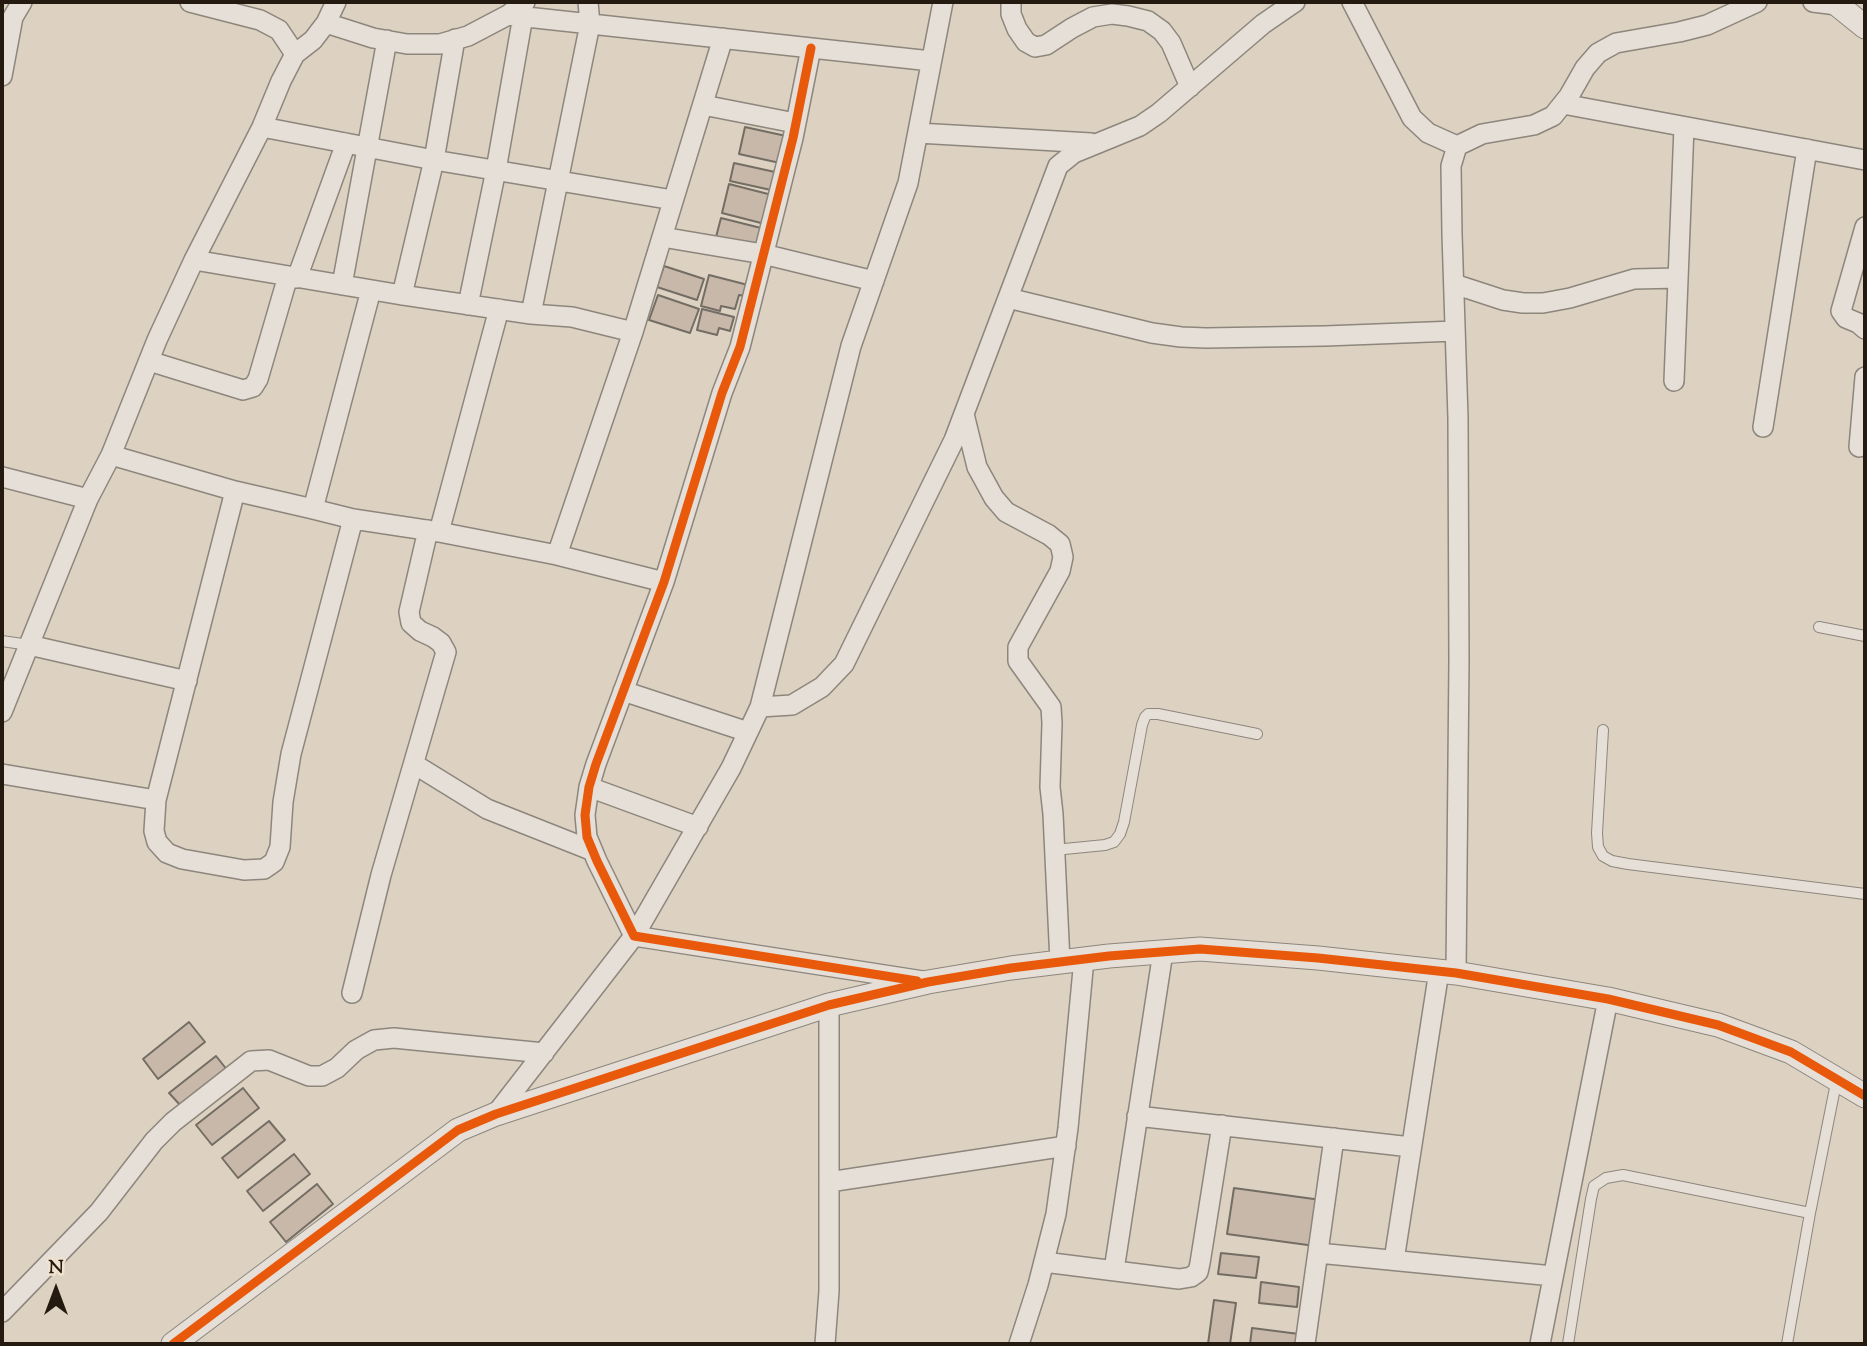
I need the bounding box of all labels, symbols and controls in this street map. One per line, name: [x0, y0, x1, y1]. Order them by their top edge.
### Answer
north arrow: [21, 1255, 91, 1325]
text: N: [48, 1255, 64, 1282]

